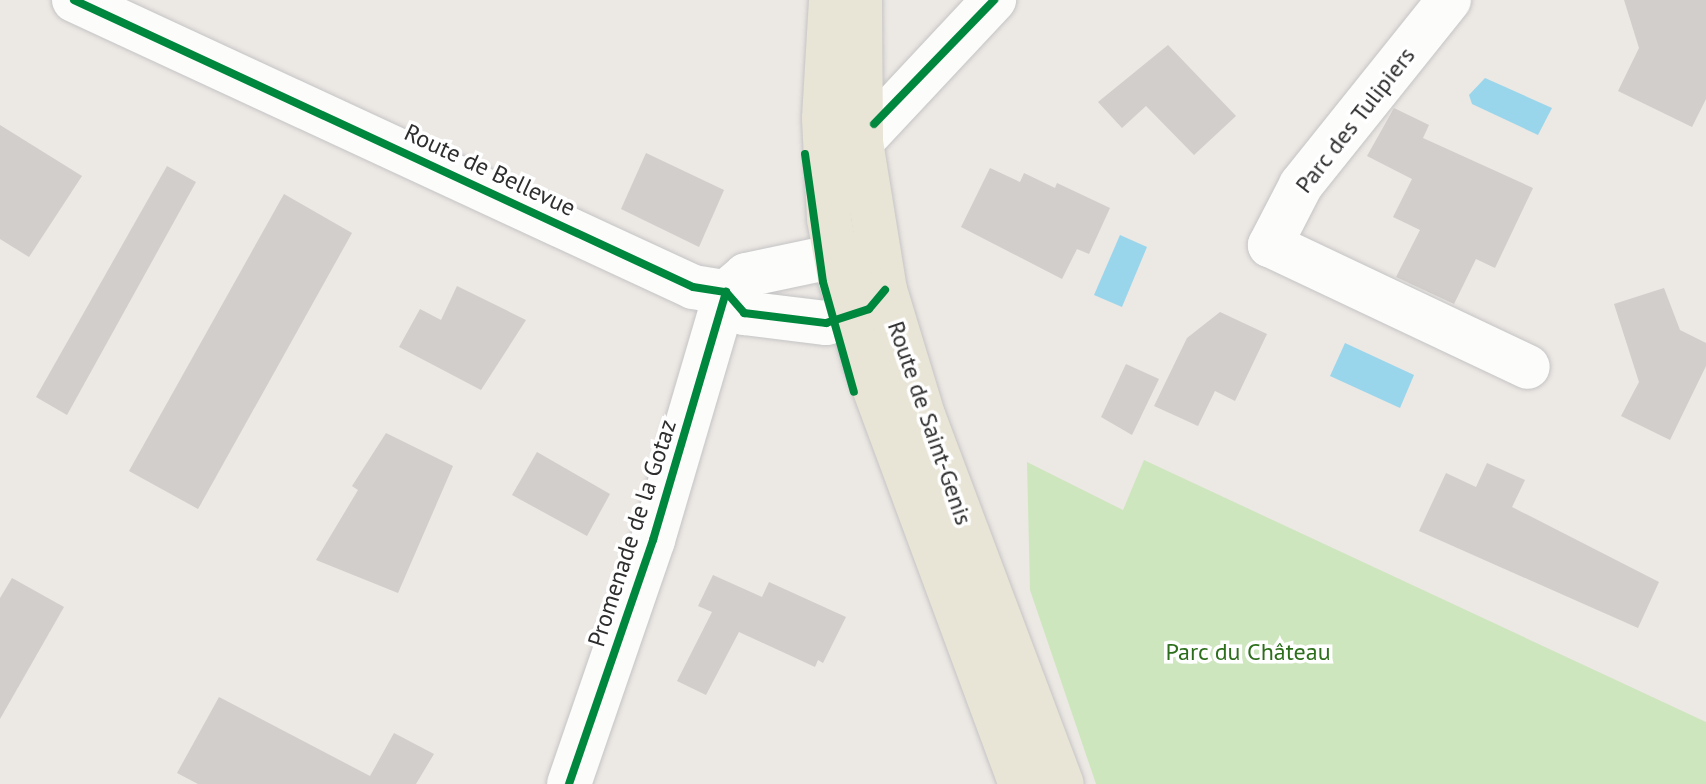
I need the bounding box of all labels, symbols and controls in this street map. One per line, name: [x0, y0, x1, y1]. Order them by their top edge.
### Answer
street label: Parc des Tulipiers: [1289, 41, 1421, 199]
street label: Route de Bellevue: [400, 118, 580, 222]
street label: Route de Saint-Genis: [882, 317, 978, 529]
street label: Promenade de la Gotaz: [582, 416, 682, 650]
park label: Parc du Château: [1165, 638, 1331, 666]

